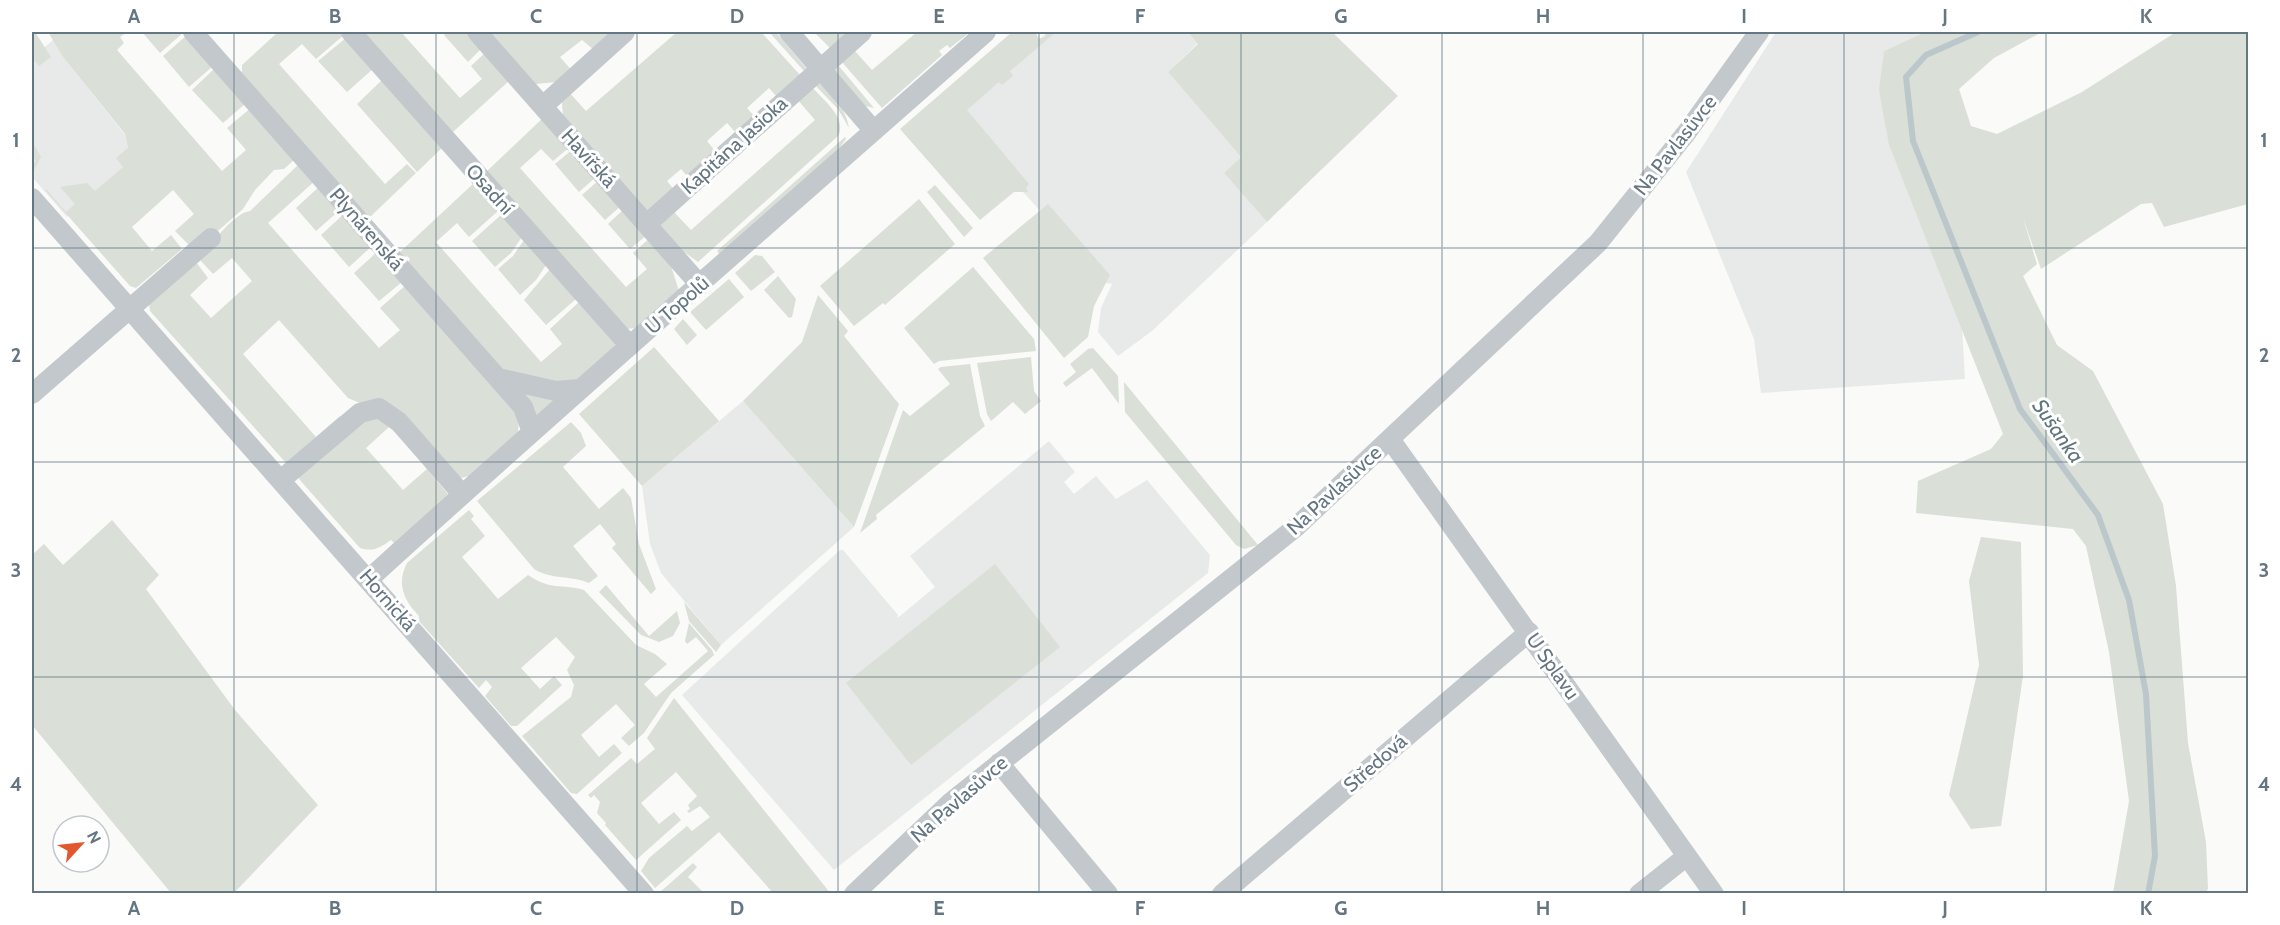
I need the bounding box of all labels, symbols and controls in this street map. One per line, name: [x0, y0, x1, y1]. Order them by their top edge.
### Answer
text: A: [128, 4, 141, 28]
text: B: [329, 4, 341, 28]
text: C: [530, 4, 542, 28]
text: D: [730, 4, 744, 28]
text: E: [933, 4, 945, 28]
text: F: [1135, 4, 1146, 28]
text: G: [1334, 4, 1348, 28]
text: H: [1536, 4, 1550, 28]
text: I: [1741, 4, 1747, 28]
text: J: [1941, 4, 1948, 28]
text: K: [2140, 4, 2153, 28]
street label: Na Pavlasůvce: [1629, 90, 1721, 200]
street label: Kapitána Jasioka: [676, 91, 792, 199]
street label: Havířská: [557, 124, 622, 192]
text: 1: [12, 128, 20, 152]
text: 1: [2260, 128, 2268, 152]
street label: Osadní: [461, 159, 519, 219]
street label: Plynárenská: [325, 183, 409, 275]
street label: U Topolů: [640, 271, 714, 339]
text: 2: [11, 343, 21, 367]
text: 2: [2259, 343, 2269, 367]
water label: Sušanka: [2027, 394, 2089, 467]
street label: Na Pavlasůvce: [1282, 440, 1386, 540]
text: 3: [11, 558, 21, 582]
text: 3: [2259, 558, 2269, 582]
street label: Hornická: [355, 564, 422, 636]
street label: U Splavu: [1521, 628, 1585, 704]
street label: Středová: [1338, 729, 1412, 797]
street label: Na Pavlasůvce: [906, 751, 1012, 847]
text: 4: [10, 772, 22, 796]
text: 4: [2258, 772, 2270, 796]
north arrow: [51, 814, 111, 874]
text: N: [83, 828, 105, 847]
text: A: [128, 896, 141, 920]
text: B: [329, 896, 341, 920]
text: C: [530, 896, 542, 920]
text: D: [730, 896, 744, 920]
text: E: [933, 896, 945, 920]
text: F: [1135, 896, 1146, 920]
text: G: [1334, 896, 1348, 920]
text: H: [1536, 896, 1550, 920]
text: I: [1741, 896, 1747, 920]
text: J: [1941, 896, 1948, 920]
text: K: [2140, 896, 2153, 920]

